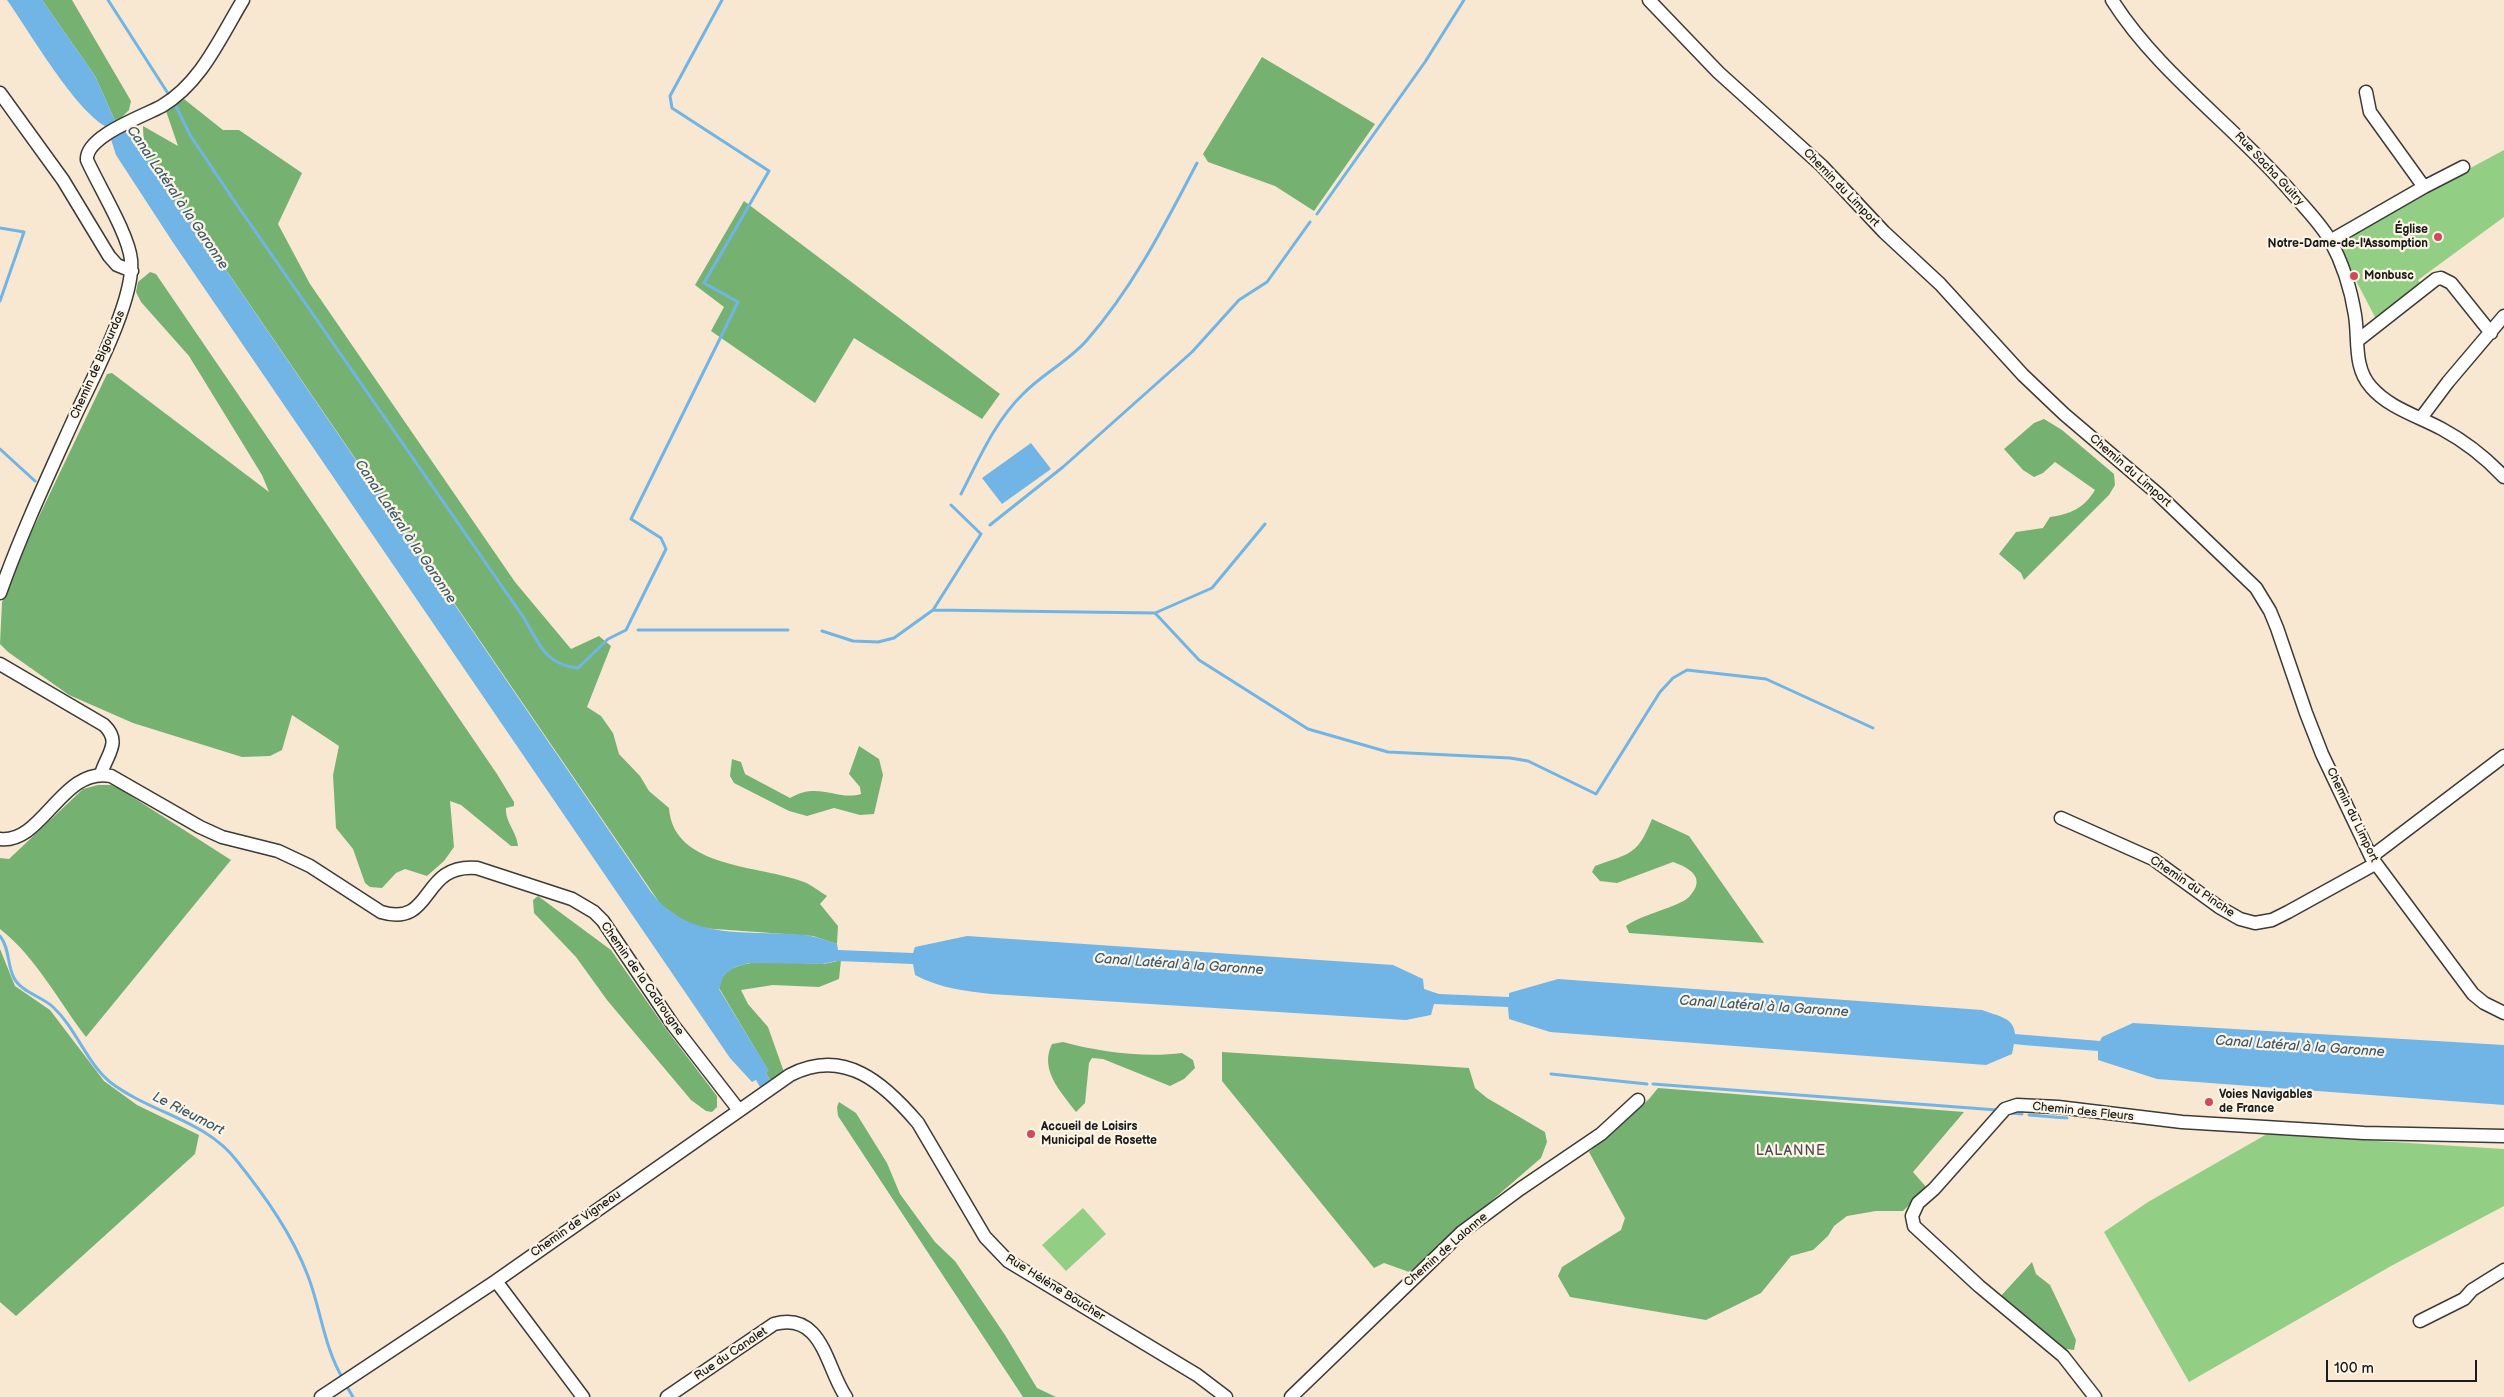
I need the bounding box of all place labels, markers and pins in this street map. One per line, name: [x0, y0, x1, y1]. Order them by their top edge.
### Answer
place label: Église Notre-Dame-de-l'Assomption: [2268, 223, 2428, 251]
marker: Église Notre-Dame-de-l'Assomption: [2432, 231, 2444, 243]
place label: Monbusc: [2364, 269, 2414, 283]
marker: Monbusc: [2348, 270, 2360, 282]
place label: Voies Navigables de France: [2219, 1088, 2312, 1116]
marker: Voies Navigables de France: [2203, 1096, 2215, 1108]
place label: Accueil de Loisirs Municipal de Rosette: [1041, 1120, 1157, 1148]
marker: Accueil de Loisirs Municipal de Rosette: [1025, 1128, 1037, 1140]

